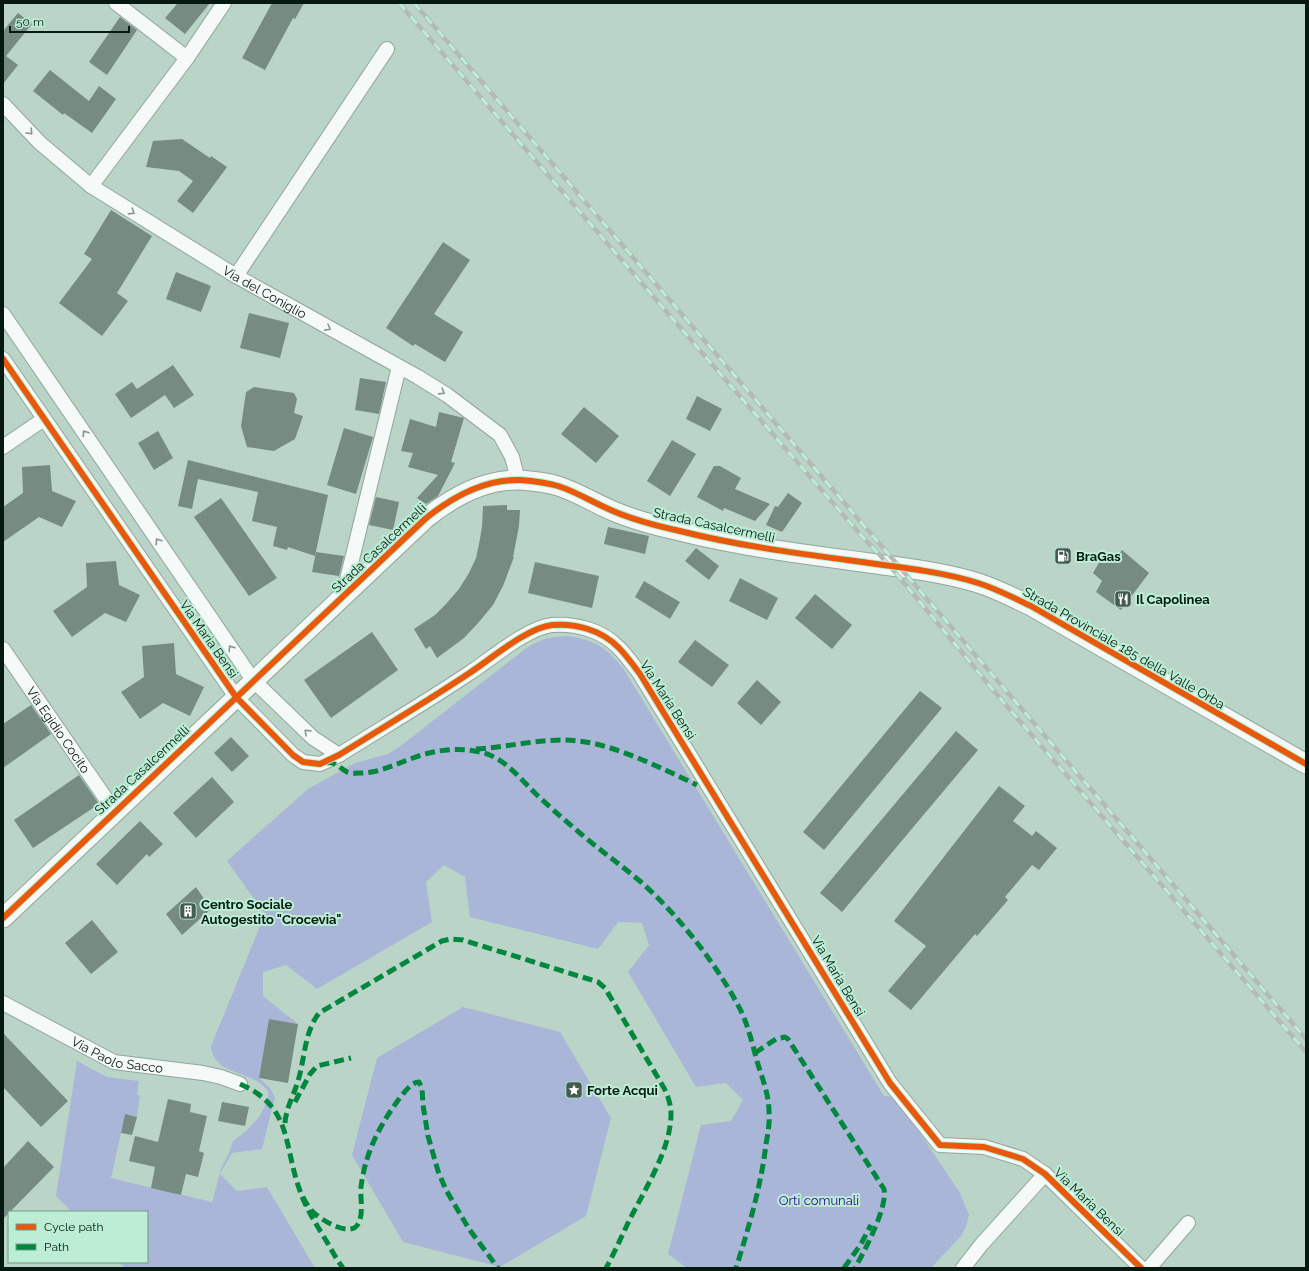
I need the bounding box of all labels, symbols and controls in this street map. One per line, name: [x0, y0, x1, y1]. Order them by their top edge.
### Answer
scale bar: [10, 8, 129, 34]
text: 50 m: [16, 15, 44, 29]
one-way arrow: [25, 127, 33, 135]
one-way arrow: [128, 207, 135, 214]
street label: Via del Coniglio: [220, 262, 310, 321]
one-way arrow: [324, 323, 331, 330]
one-way arrow: [437, 387, 444, 394]
one-way arrow: [83, 431, 90, 438]
street label: Strada Casalcermelli: [329, 500, 429, 596]
street label: Strada Casalcermelli: [652, 505, 776, 545]
one-way arrow: [155, 538, 163, 545]
fuel station icon: BraGas: [1053, 546, 1073, 566]
place label: BraGas: [1076, 549, 1121, 564]
street label: Strada Provinciale 185 della Valle Orba: [1021, 584, 1227, 712]
restaurant icon: Il Capolinea: [1113, 589, 1133, 609]
place label: Il Capolinea: [1136, 592, 1210, 607]
street label: Via Maria Bensi: [177, 597, 241, 681]
one-way arrow: [229, 646, 236, 653]
street label: Via Maria Bensi: [637, 658, 699, 742]
street label: Via Egidio Cocito: [24, 684, 94, 776]
street label: Strada Casalcermelli: [92, 722, 192, 818]
one-way arrow: [304, 729, 312, 737]
place label: Centro Sociale Autogestito "Crocevia": [201, 897, 341, 927]
building icon: Centro Sociale Autogestito "Crocevia": [178, 901, 198, 921]
street label: Via Maria Bensi: [808, 933, 868, 1019]
street label: Via Paolo Sacco: [69, 1033, 164, 1076]
place icon: Forte Acqui: [564, 1080, 584, 1100]
place label: Forte Acqui: [587, 1083, 658, 1098]
street label: Via Maria Bensi: [1051, 1165, 1127, 1239]
park label: Orti comunali: [779, 1193, 859, 1208]
legend: [8, 1211, 148, 1263]
text: Cycle path: [44, 1220, 103, 1234]
text: Path: [44, 1240, 69, 1254]

